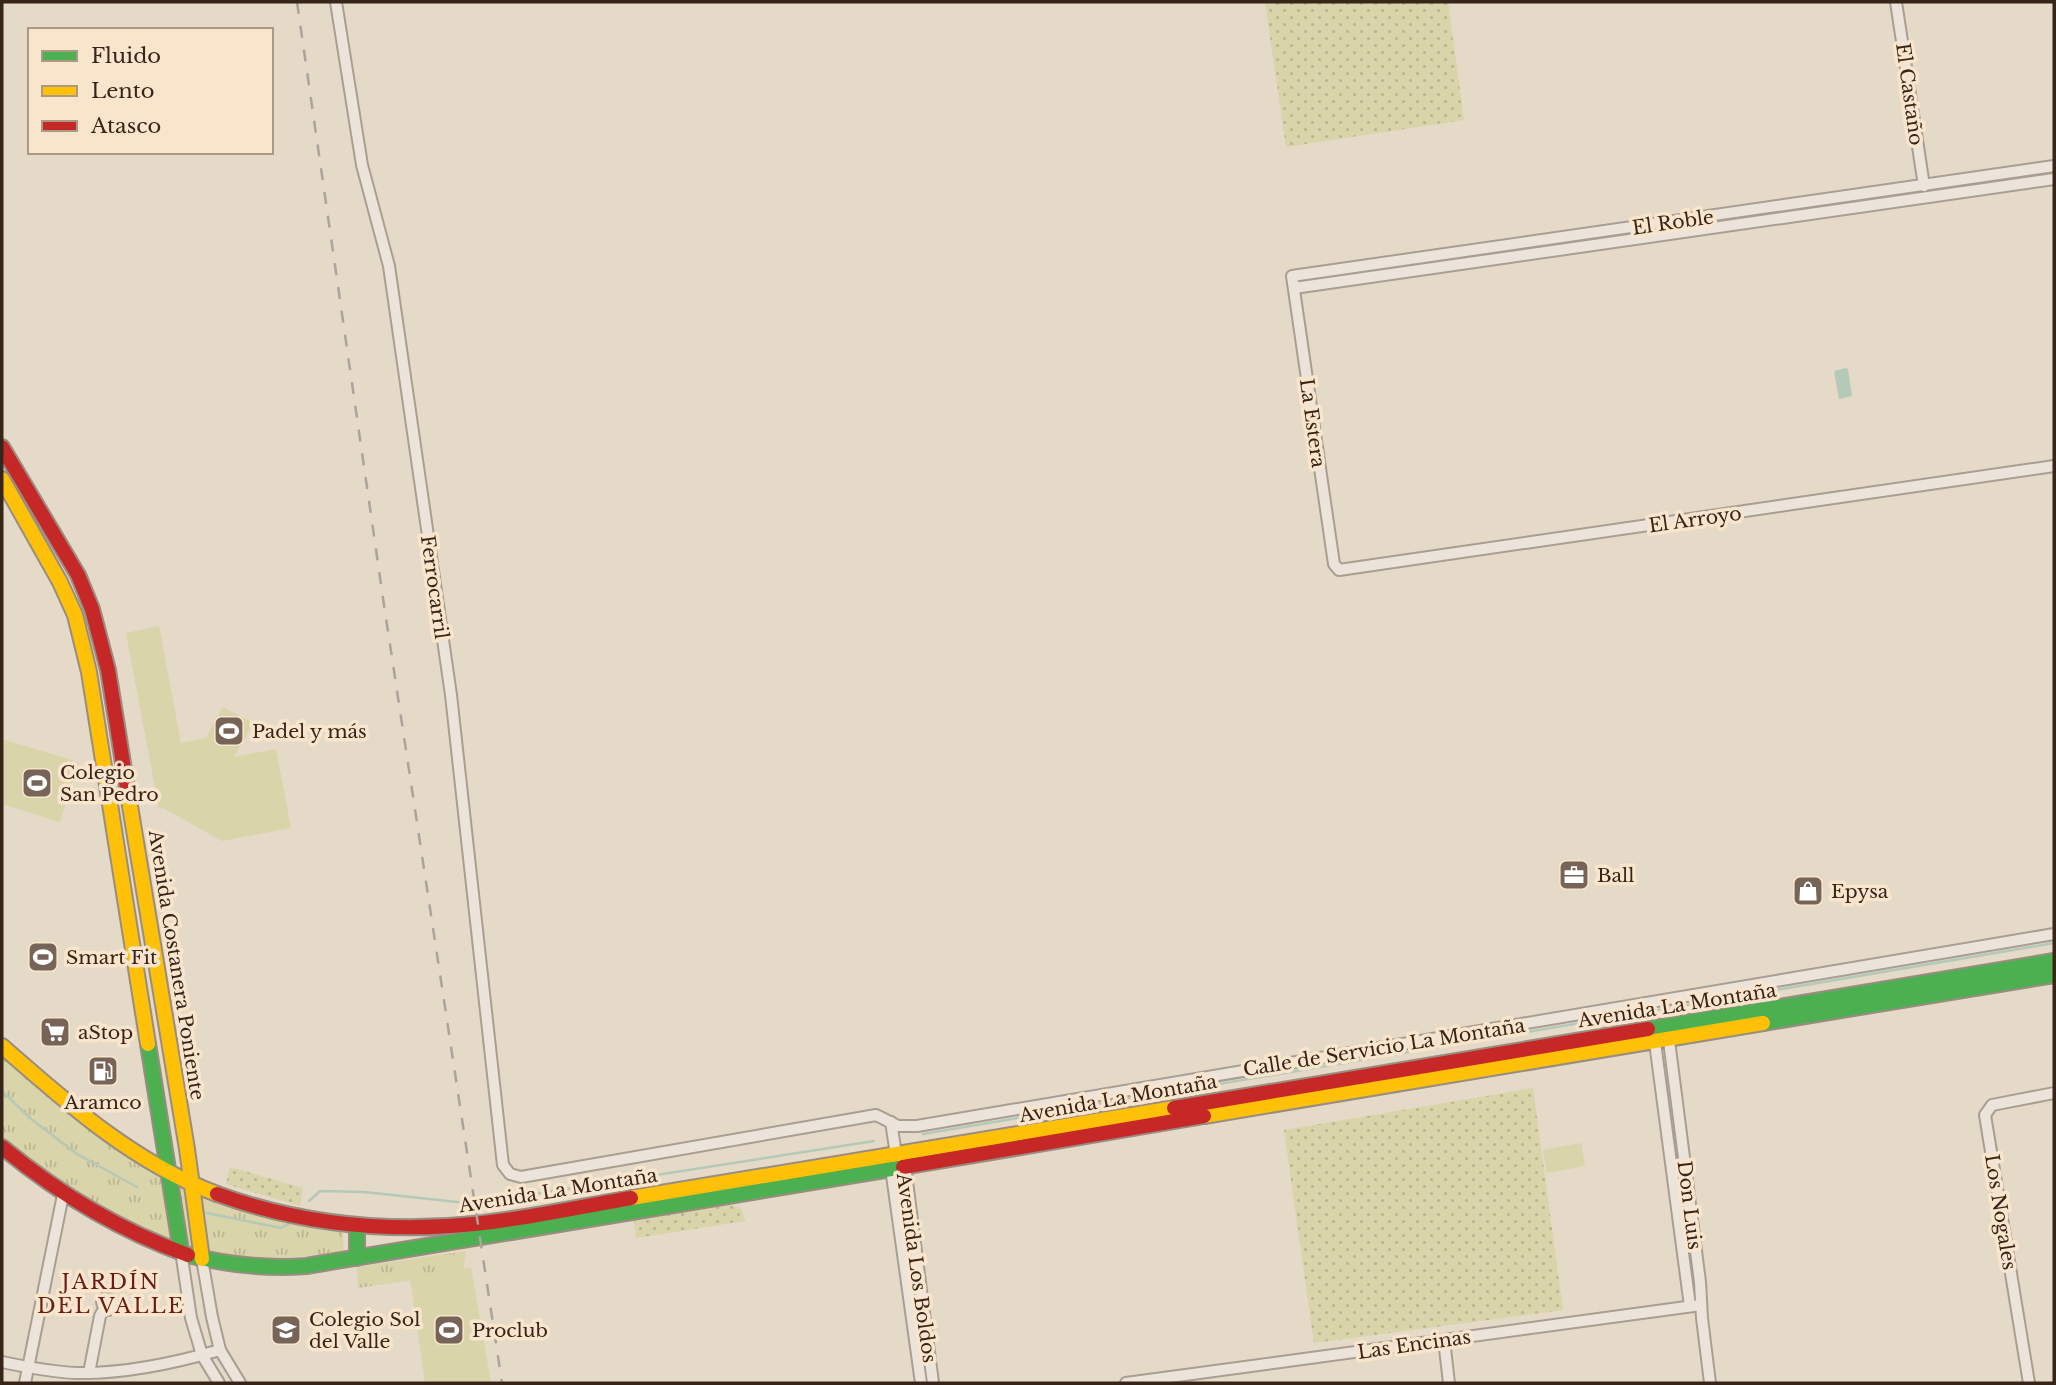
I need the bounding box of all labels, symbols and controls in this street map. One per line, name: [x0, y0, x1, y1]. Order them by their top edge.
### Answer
legend: [28, 28, 273, 154]
street label: El Castaño: [1891, 41, 1928, 147]
text: Fluido: [91, 43, 161, 69]
text: Lento: [91, 78, 154, 104]
text: Atasco: [90, 113, 161, 139]
street label: El Roble: [1631, 205, 1715, 240]
street label: La Estera: [1295, 377, 1330, 470]
street label: El Arroyo: [1647, 502, 1743, 537]
street label: Ferrocarril: [416, 534, 453, 640]
sports icon: Padel y más: [212, 714, 246, 748]
place label: Padel y más: [252, 720, 367, 743]
place label: Colegio San Pedro: [60, 761, 159, 806]
sports icon: Colegio San Pedro: [20, 766, 54, 800]
street label: Avenida Costanera Poniente: [144, 827, 209, 1102]
office icon: Ball: [1557, 858, 1591, 892]
place label: Ball: [1597, 864, 1634, 887]
shop icon: Epysa: [1791, 874, 1825, 908]
place label: Epysa: [1831, 880, 1889, 903]
sports icon: Smart Fit: [26, 940, 60, 974]
place label: Smart Fit: [66, 946, 158, 969]
street label: Avenida La Montaña: [1575, 978, 1778, 1033]
street label: Calle de Servicio La Montaña: [1242, 1014, 1527, 1081]
supermarket icon: aStop: [38, 1015, 72, 1049]
place label: aStop: [78, 1021, 133, 1044]
fuel station icon: Aramco: [86, 1054, 120, 1088]
street label: Avenida La Montaña: [1016, 1070, 1219, 1127]
place label: Aramco: [63, 1091, 142, 1114]
street label: Los Nogales: [1980, 1153, 2021, 1272]
street label: Don Luis: [1673, 1159, 1706, 1251]
street label: Avenida La Montaña: [456, 1163, 659, 1218]
street label: Avenida Los Boldos: [892, 1171, 941, 1364]
district label: JARDÍN DEL VALLE: [37, 1269, 185, 1319]
place label: Colegio Sol del Valle: [309, 1308, 420, 1353]
school or university icon: Colegio Sol del Valle: [269, 1313, 303, 1347]
sports icon: Proclub: [432, 1313, 466, 1347]
place label: Proclub: [472, 1319, 548, 1342]
street label: Las Encinas: [1356, 1325, 1472, 1364]

